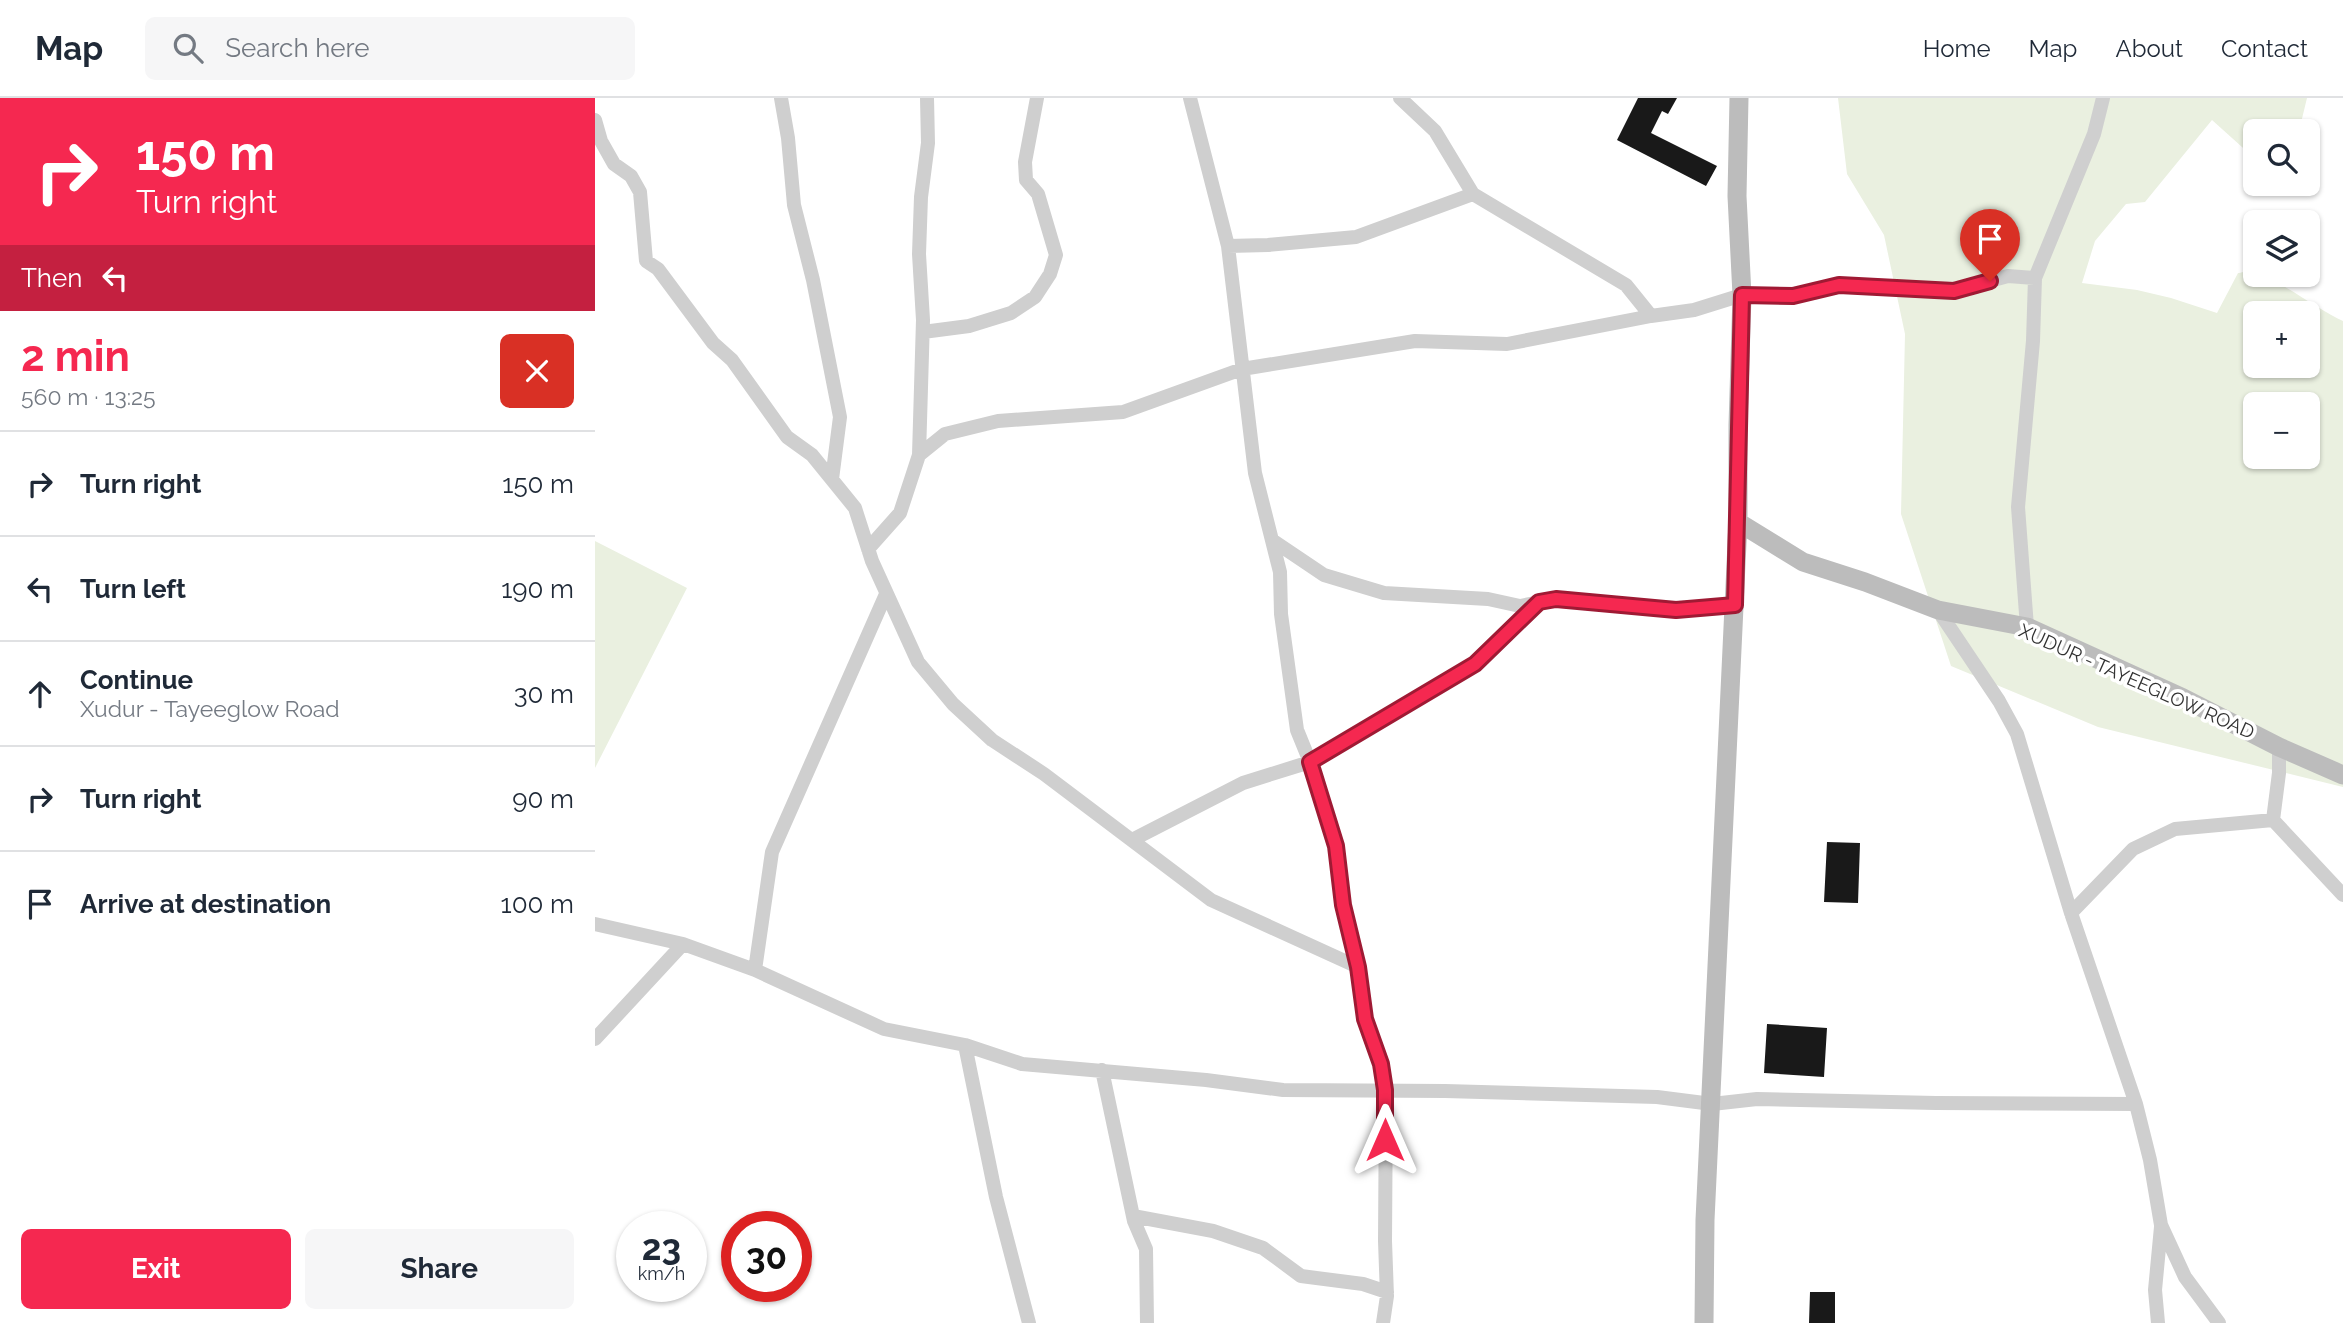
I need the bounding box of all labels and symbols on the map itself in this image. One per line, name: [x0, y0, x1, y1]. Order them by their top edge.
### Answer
pin: [1960, 209, 2020, 281]
street label: XUDUR - TAYEEGLOW ROAD: [2016, 619, 2258, 743]
position arrow: [1348, 1103, 1422, 1177]
speed limit sign: 30: [721, 1211, 812, 1302]

